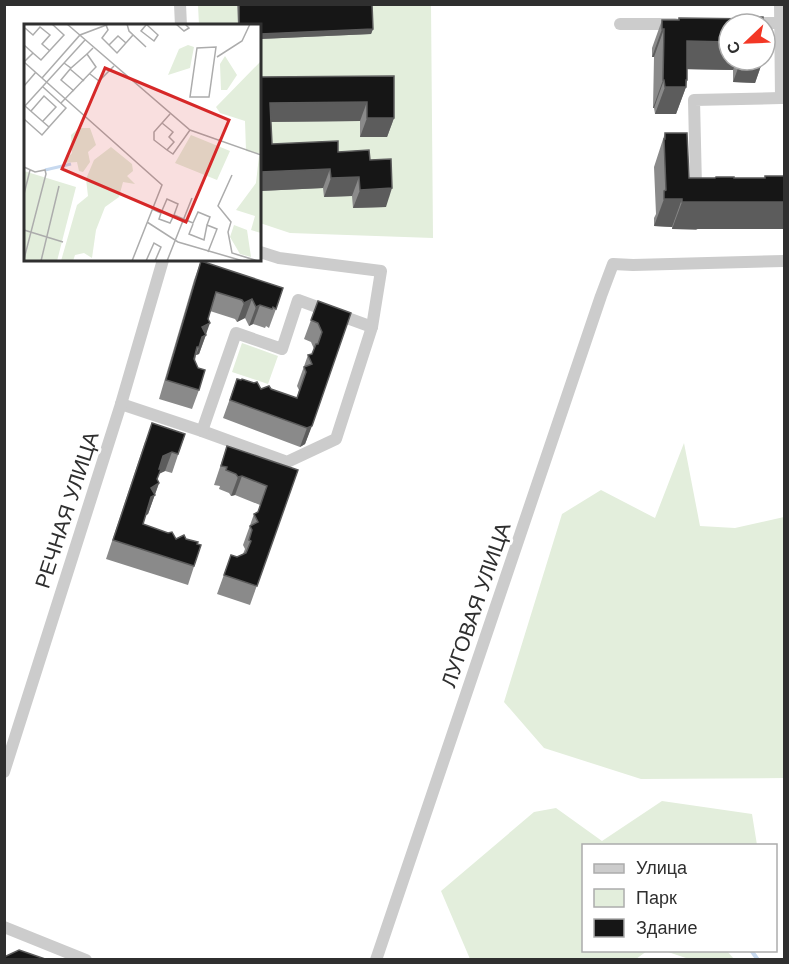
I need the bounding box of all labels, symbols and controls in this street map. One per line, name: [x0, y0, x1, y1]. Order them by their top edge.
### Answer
north arrow: [717, 12, 777, 72]
inset map: [24, 24, 261, 261]
text: С: [723, 39, 744, 56]
street label: РЕЧНАЯ УЛИЦА: [30, 429, 103, 591]
street label: ЛУГОВАЯ УЛИЦА: [436, 519, 515, 690]
legend: [582, 844, 777, 952]
text: Улица: [636, 858, 688, 878]
text: Парк: [636, 888, 677, 908]
text: Здание: [636, 918, 697, 938]

